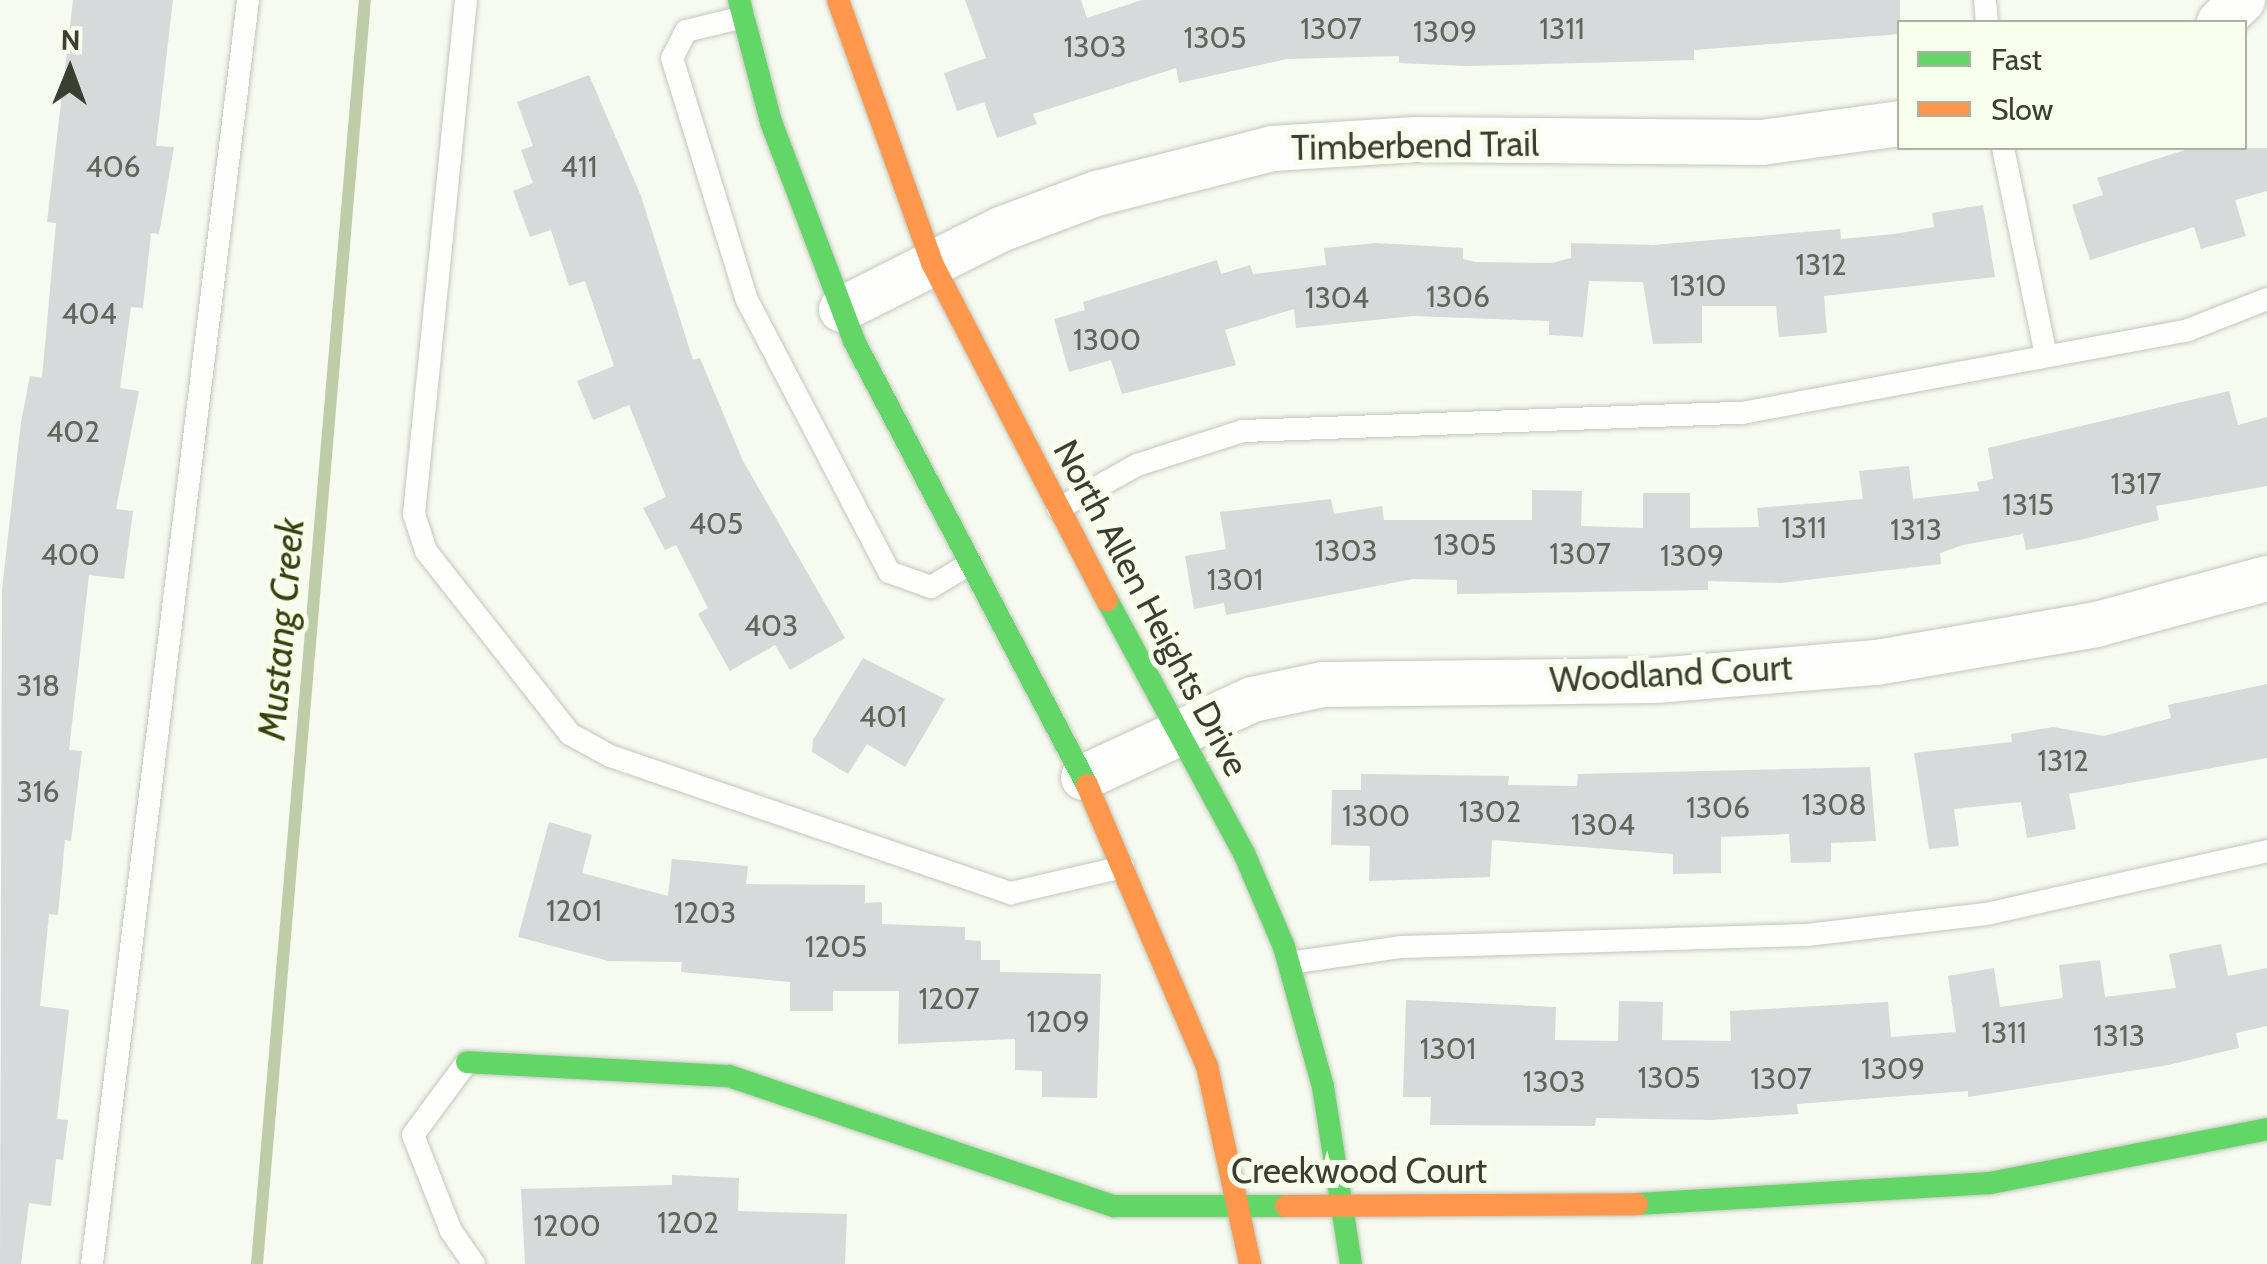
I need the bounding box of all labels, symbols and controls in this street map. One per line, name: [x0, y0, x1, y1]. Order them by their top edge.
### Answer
house number: 1307: [1300, 11, 1362, 47]
house number: 1311: [1539, 11, 1585, 47]
house number: 1309: [1413, 14, 1477, 50]
north arrow: [20, 20, 120, 120]
house number: 1305: [1183, 20, 1247, 56]
legend: [1897, 20, 2247, 150]
text: N: [60, 23, 81, 57]
house number: 1303: [1063, 29, 1127, 65]
text: Fast: [1991, 41, 2042, 78]
text: Slow: [1991, 91, 2053, 128]
street label: Timberbend Trail: [1291, 123, 1539, 169]
house number: 406: [85, 149, 141, 185]
house number: 411: [561, 149, 597, 185]
house number: 1312: [1795, 247, 1847, 283]
house number: 1310: [1670, 268, 1726, 304]
house number: 1306: [1426, 279, 1490, 315]
house number: 1304: [1305, 280, 1369, 316]
house number: 404: [61, 296, 117, 332]
house number: 1300: [1073, 322, 1141, 358]
house number: 402: [46, 414, 100, 450]
street label: North Allen Heights Drive: [1045, 433, 1257, 783]
house number: 1317: [2111, 466, 2161, 502]
house number: 1315: [2002, 487, 2054, 523]
house number: 405: [689, 506, 743, 542]
house number: 1311: [1781, 510, 1827, 546]
house number: 1313: [1890, 512, 1942, 548]
water label: Mustang Creek: [249, 516, 313, 742]
house number: 1305: [1433, 527, 1497, 563]
house number: 1303: [1314, 533, 1378, 569]
house number: 1307: [1549, 536, 1611, 572]
house number: 400: [40, 537, 100, 573]
house number: 1309: [1660, 538, 1724, 574]
house number: 1301: [1207, 562, 1263, 598]
house number: 403: [744, 608, 798, 644]
street label: Woodland Court: [1549, 647, 1793, 701]
house number: 318: [16, 668, 60, 704]
house number: 401: [859, 699, 907, 735]
house number: 1312: [2037, 743, 2089, 779]
house number: 316: [16, 774, 60, 810]
house number: 1308: [1801, 787, 1867, 823]
house number: 1306: [1686, 790, 1750, 826]
house number: 1302: [1459, 794, 1521, 830]
house number: 1300: [1342, 798, 1410, 834]
house number: 1304: [1571, 807, 1635, 843]
house number: 1201: [546, 893, 602, 929]
house number: 1203: [674, 895, 736, 931]
house number: 1205: [805, 929, 867, 965]
house number: 1207: [918, 981, 980, 1017]
house number: 1209: [1026, 1004, 1090, 1040]
house number: 1311: [1981, 1015, 2027, 1051]
house number: 1313: [2093, 1018, 2145, 1054]
house number: 1301: [1420, 1031, 1476, 1067]
house number: 1309: [1861, 1051, 1925, 1087]
house number: 1305: [1637, 1060, 1701, 1096]
house number: 1307: [1750, 1061, 1812, 1097]
house number: 1303: [1522, 1064, 1586, 1100]
street label: Creekwood Court: [1231, 1150, 1487, 1192]
house number: 1202: [657, 1205, 719, 1241]
house number: 1200: [533, 1208, 601, 1244]

